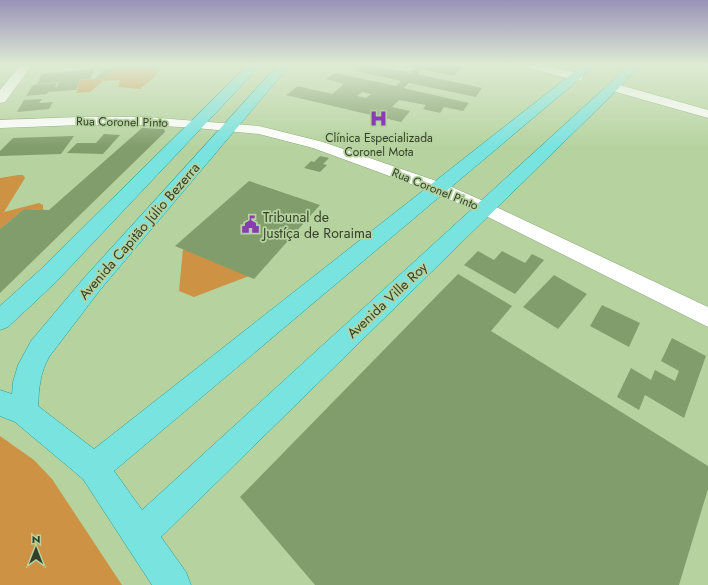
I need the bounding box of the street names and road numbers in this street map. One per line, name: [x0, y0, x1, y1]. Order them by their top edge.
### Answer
street label: Rua Coronel Pinto: [76, 112, 169, 132]
street label: Avenida Capitão Júlio Bezerra: [74, 158, 204, 304]
street label: Rua Coronel Pinto: [389, 163, 481, 215]
street label: Avenida Ville Roy: [342, 257, 432, 343]

